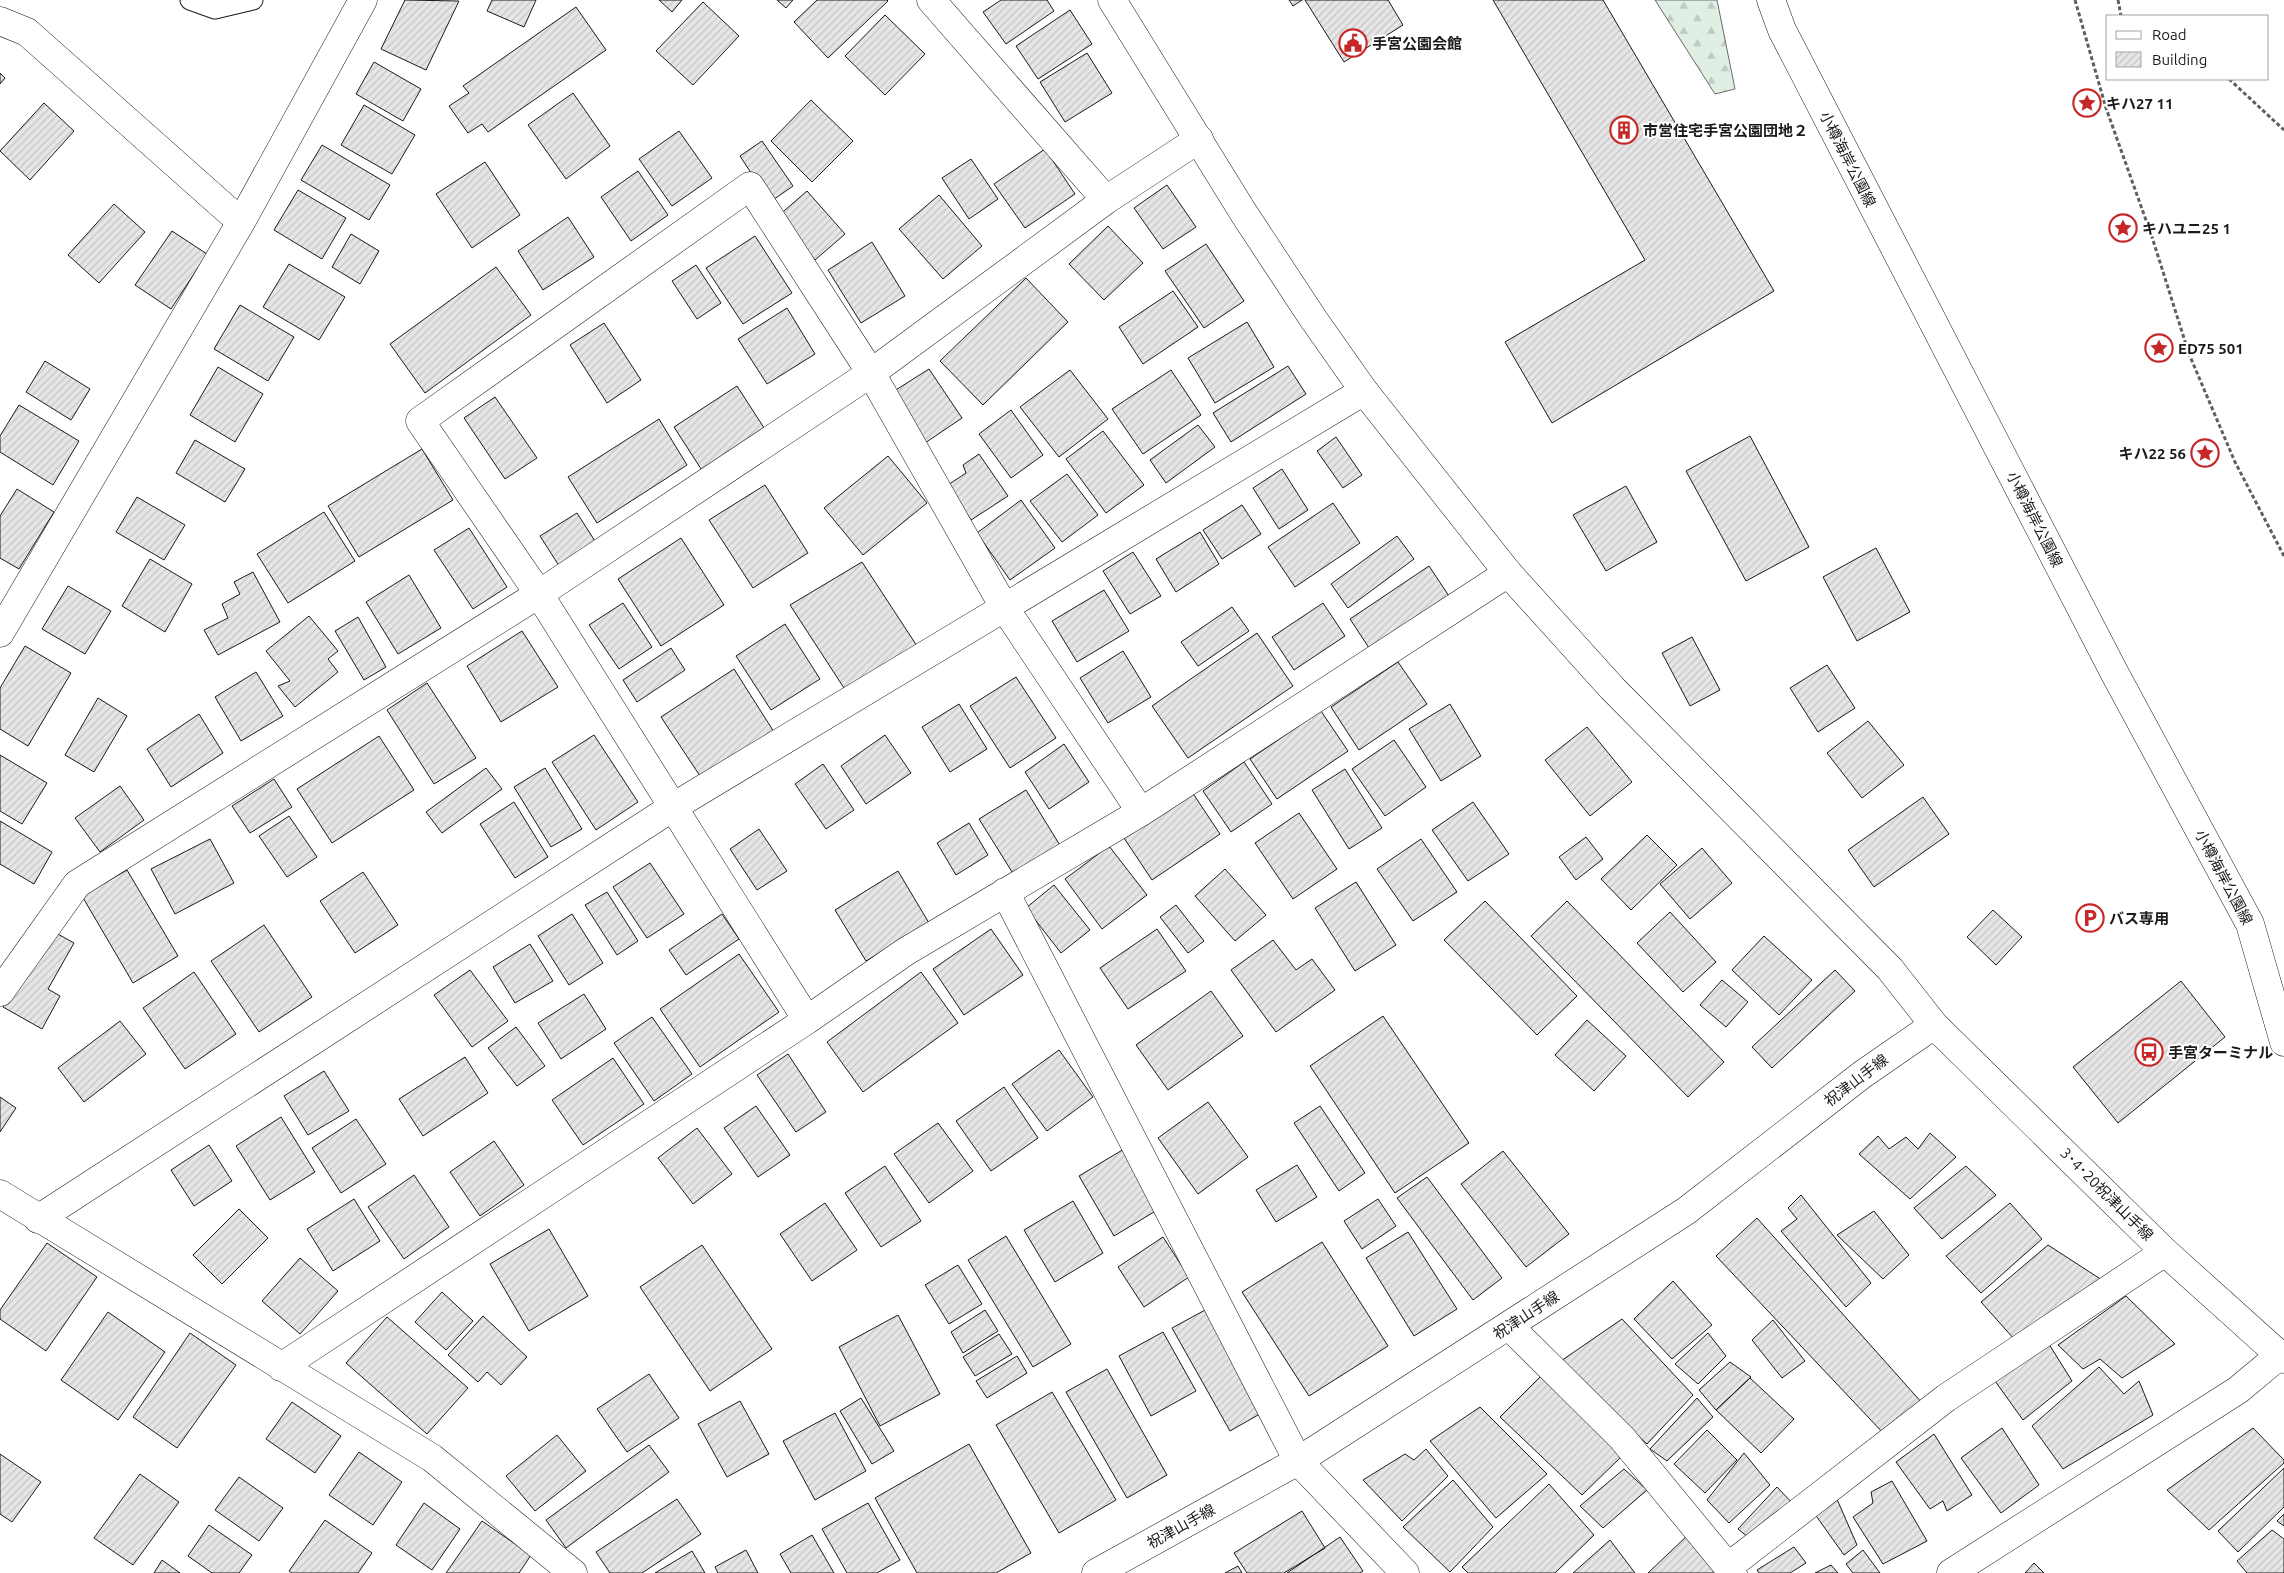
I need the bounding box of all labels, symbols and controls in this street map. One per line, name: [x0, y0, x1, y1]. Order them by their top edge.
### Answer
legend: [2106, 15, 2269, 80]
text: Road: [2152, 26, 2187, 43]
public building icon: 手宮公園会館: [1338, 28, 1368, 58]
place label: 手宮公園会館: [1372, 35, 1462, 52]
text: Building: [2152, 51, 2207, 68]
place icon: キハ27 11: [2072, 88, 2102, 118]
place label: キハ27 11: [2106, 95, 2173, 112]
street label: 小樽海岸公園線: [1817, 108, 1879, 210]
building icon: 市営住宅手宮公園団地２: [1609, 115, 1639, 145]
place label: 市営住宅手宮公園団地２: [1643, 122, 1808, 139]
place icon: キハユニ25 1: [2108, 213, 2138, 243]
place label: キハユニ25 1: [2142, 220, 2231, 237]
place icon: ED75 501: [2144, 333, 2174, 363]
place label: ED75 501: [2178, 340, 2244, 357]
place icon: キハ22 56: [2190, 438, 2220, 468]
place label: キハ22 56: [2119, 445, 2186, 462]
street label: 小樽海岸公園線: [2004, 468, 2066, 570]
street label: 小樽海岸公園線: [2192, 827, 2256, 927]
parking icon: バス専用: [2075, 903, 2105, 933]
place label: バス専用: [2109, 910, 2169, 927]
bus stop icon: 手宮ターミナル: [2134, 1037, 2164, 1067]
place label: 手宮ターミナル: [2168, 1044, 2273, 1061]
street label: 祝津山手線: [1821, 1051, 1891, 1109]
street label: 3･4･20祝津山手線: [2057, 1144, 2157, 1244]
street label: 祝津山手線: [1490, 1287, 1562, 1343]
street label: 祝津山手線: [1144, 1500, 1218, 1552]

